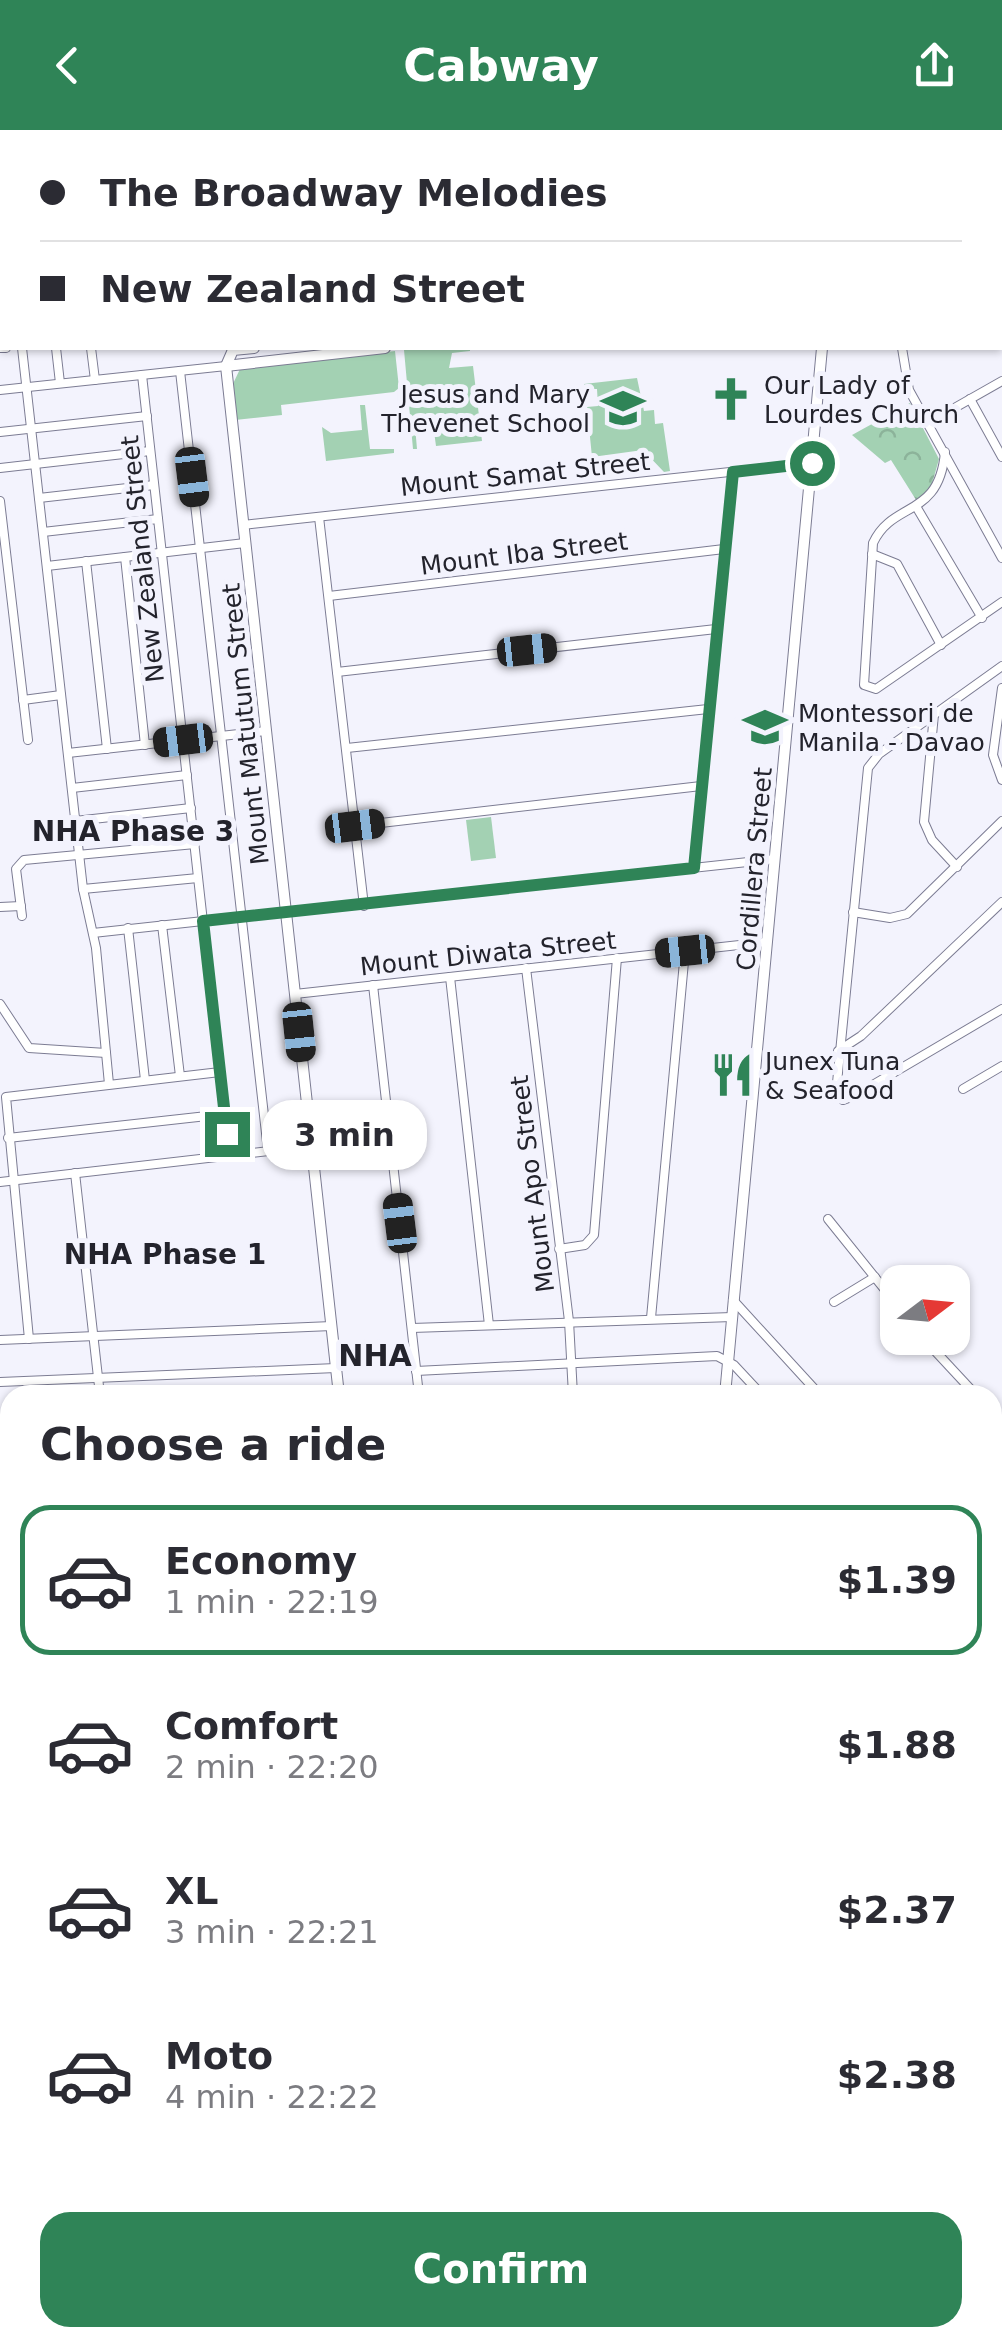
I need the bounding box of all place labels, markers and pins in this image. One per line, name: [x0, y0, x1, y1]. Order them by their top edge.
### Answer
place label: Our Lady of Lourdes Church: [764, 371, 959, 429]
church icon: Our Lady of Lourdes Church: [707, 375, 755, 423]
place label: Jesus and Mary Thevenet School: [380, 380, 590, 438]
school or university icon: Jesus and Mary Thevenet School: [599, 384, 647, 432]
place label: Montessori de Manila - Davao: [798, 699, 985, 757]
school or university icon: Montessori de Manila - Davao: [741, 703, 789, 751]
place label: Junex Tuna & Seafood: [763, 1047, 900, 1105]
restaurant icon: Junex Tuna & Seafood: [708, 1051, 756, 1099]

